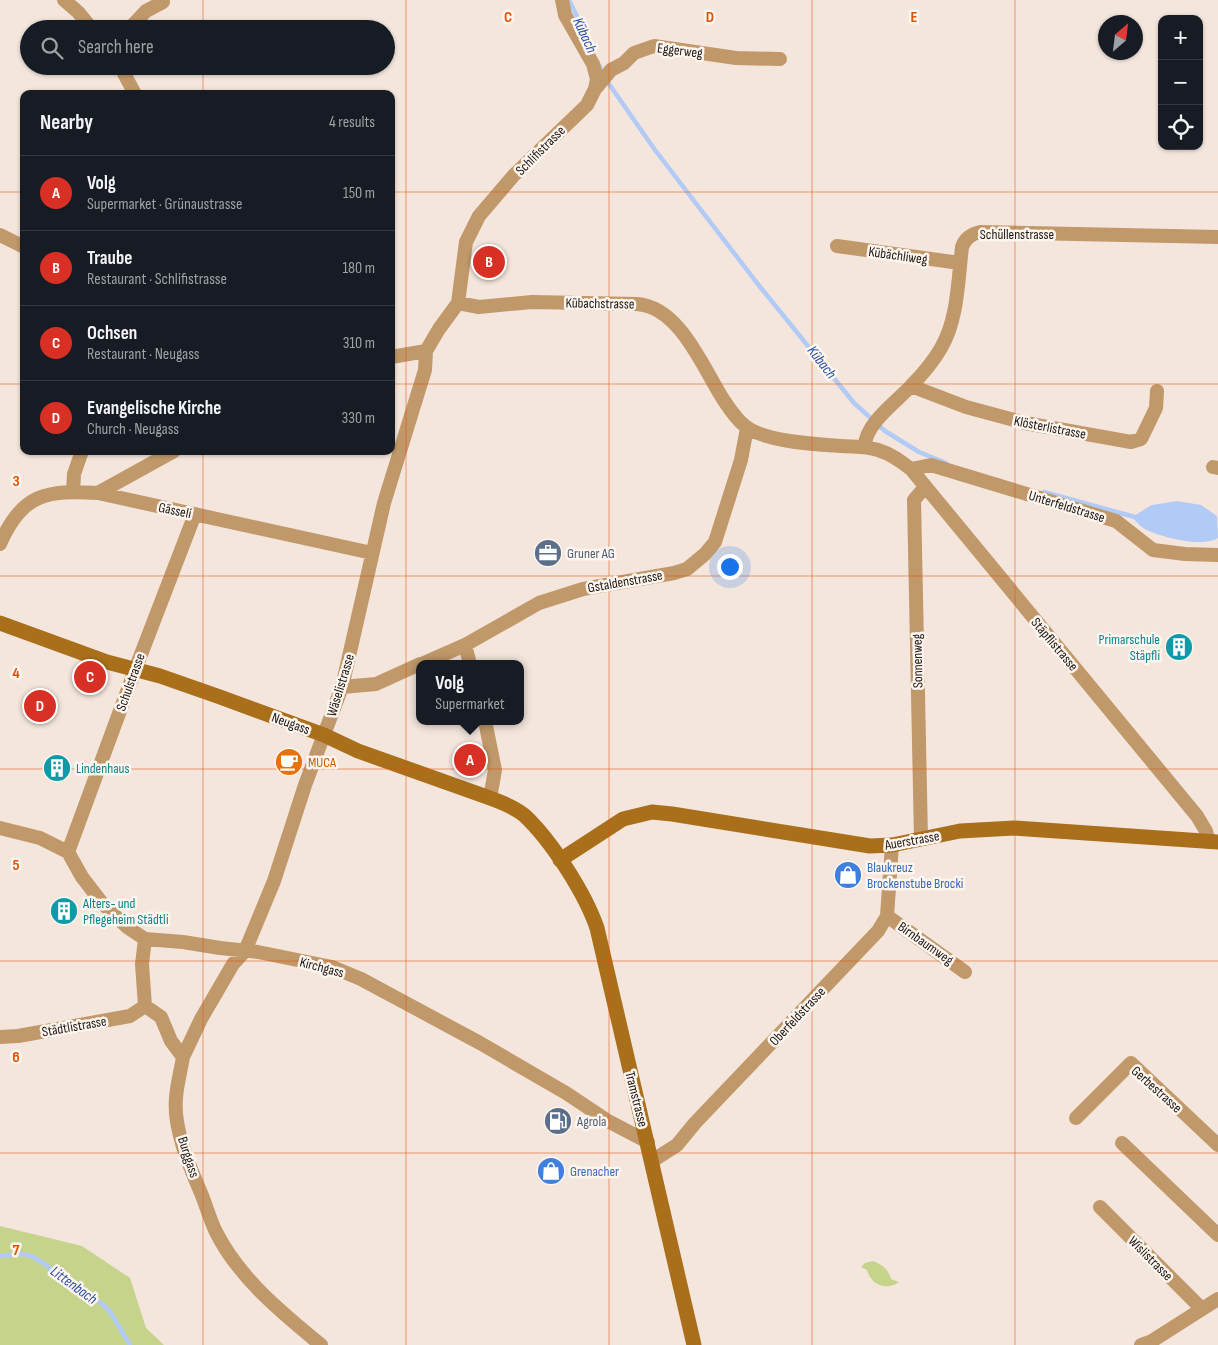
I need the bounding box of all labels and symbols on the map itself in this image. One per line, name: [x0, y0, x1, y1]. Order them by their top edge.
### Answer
text: C: [504, 8, 512, 27]
text: D: [706, 8, 714, 27]
text: E: [911, 8, 918, 27]
water label: Kübach: [568, 14, 601, 56]
north arrow: [1098, 15, 1143, 60]
street label: Eggerweg: [656, 39, 704, 62]
street label: Schlifistrasse: [512, 122, 569, 179]
street label: Schüllenstrasse: [980, 226, 1054, 243]
pin: B: [473, 243, 505, 281]
street label: Kübächliweg: [867, 243, 929, 268]
street label: Kübachstrasse: [565, 294, 635, 313]
water label: Kübach: [803, 342, 840, 383]
street label: Klösterlistrasse: [1012, 412, 1087, 443]
text: 3: [12, 472, 20, 491]
street label: Unterfeldstrasse: [1027, 487, 1107, 526]
street label: Gässeli: [157, 499, 193, 522]
office icon: Gruner AG: [533, 538, 563, 568]
place label: Gruner AG: [567, 545, 615, 562]
your location: [717, 554, 743, 580]
street label: Gstaldenstrasse: [586, 567, 664, 596]
street label: Stäpflistrasse: [1027, 614, 1082, 674]
place label: Primarschule Stäpfli: [1099, 631, 1160, 664]
building icon: Primarschule Stäpfli: [1164, 632, 1194, 662]
street label: Sonnenweg: [909, 633, 926, 688]
street label: Schulstrasse: [112, 651, 149, 713]
street label: Wäselistrasse: [323, 652, 358, 718]
pin: C: [74, 658, 106, 696]
text: 4: [12, 664, 20, 683]
pin: D: [24, 687, 56, 725]
street label: Neugass: [269, 709, 312, 738]
pin: A: [454, 741, 486, 779]
cafe icon: MUCA: [274, 747, 304, 777]
building icon: Lindenhaus: [42, 753, 72, 783]
place label: MUCA: [308, 754, 337, 771]
place label: Lindenhaus: [76, 760, 130, 777]
street label: Auerstrasse: [882, 827, 941, 854]
text: 5: [12, 856, 20, 875]
place label: Blaukreuz Brockenstube Brocki: [867, 859, 963, 892]
shop icon: Blaukreuz Brockenstube Brocki: [833, 860, 863, 890]
place label: Alters- und Pflegeheim Städtli: [82, 895, 169, 928]
building icon: Alters- und Pflegeheim Städtli: [49, 896, 79, 926]
street label: Birnbaumweg: [895, 918, 957, 969]
street label: Kirchgass: [298, 953, 346, 982]
street label: Oberfeldstrasse: [766, 983, 829, 1049]
street label: Städtlistrasse: [41, 1012, 108, 1041]
text: 6: [12, 1048, 20, 1067]
street label: Gerbestrasse: [1128, 1062, 1185, 1116]
street label: Tramstrasse: [621, 1069, 652, 1129]
fuel station icon: Agrola: [543, 1106, 573, 1136]
place label: Agrola: [576, 1113, 606, 1130]
street label: Burggass: [174, 1135, 203, 1180]
shop icon: Grenacher: [536, 1156, 566, 1186]
place label: Grenacher: [570, 1163, 619, 1180]
street label: Wislistrasse: [1125, 1232, 1177, 1284]
text: 7: [13, 1241, 20, 1260]
water label: Littenbach: [46, 1262, 101, 1309]

